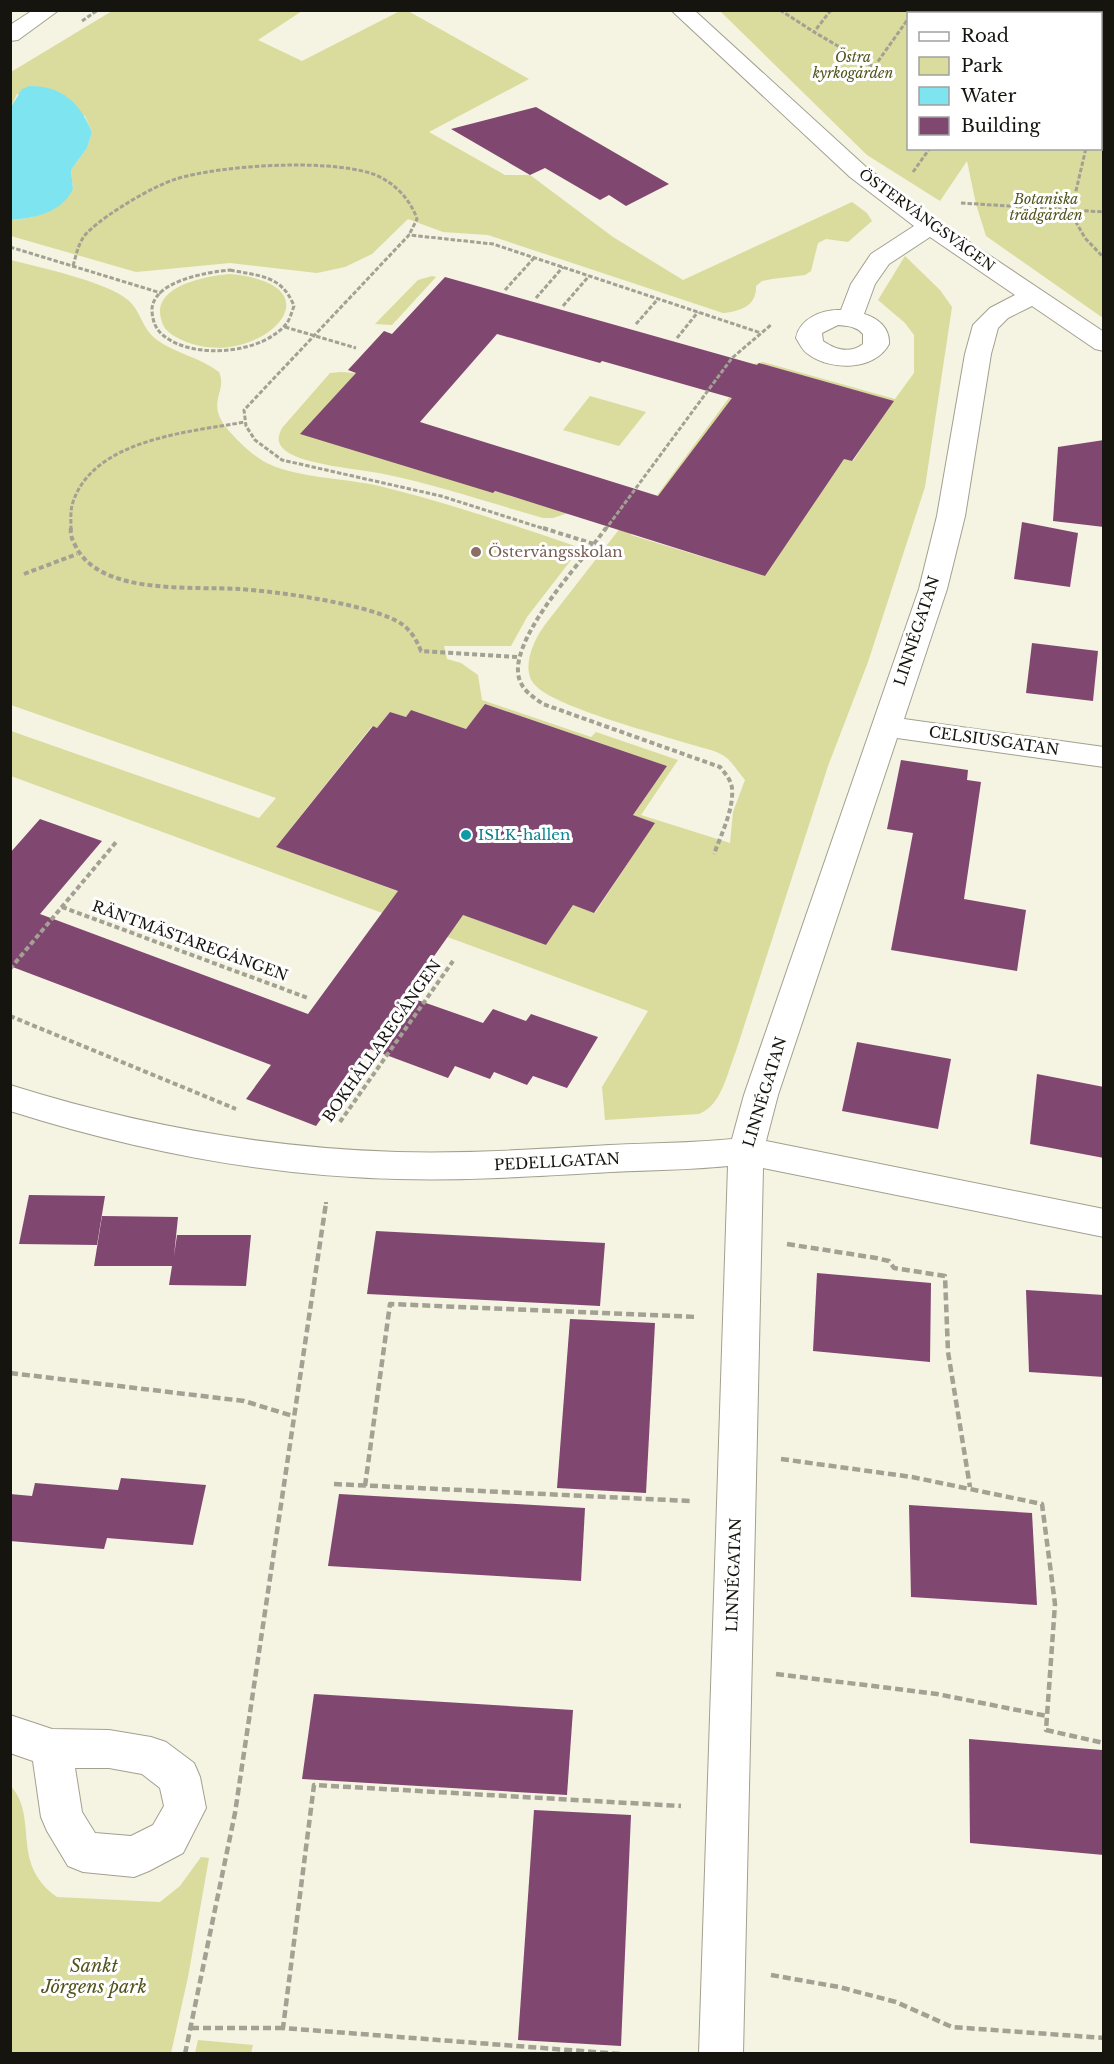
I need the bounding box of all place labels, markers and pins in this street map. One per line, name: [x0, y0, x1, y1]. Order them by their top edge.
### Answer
place label: Östervångsskolan: [488, 542, 623, 561]
marker: Östervångsskolan: [469, 545, 483, 559]
place label: ISLK-hallen: [478, 825, 570, 844]
marker: ISLK-hallen: [459, 828, 473, 842]

